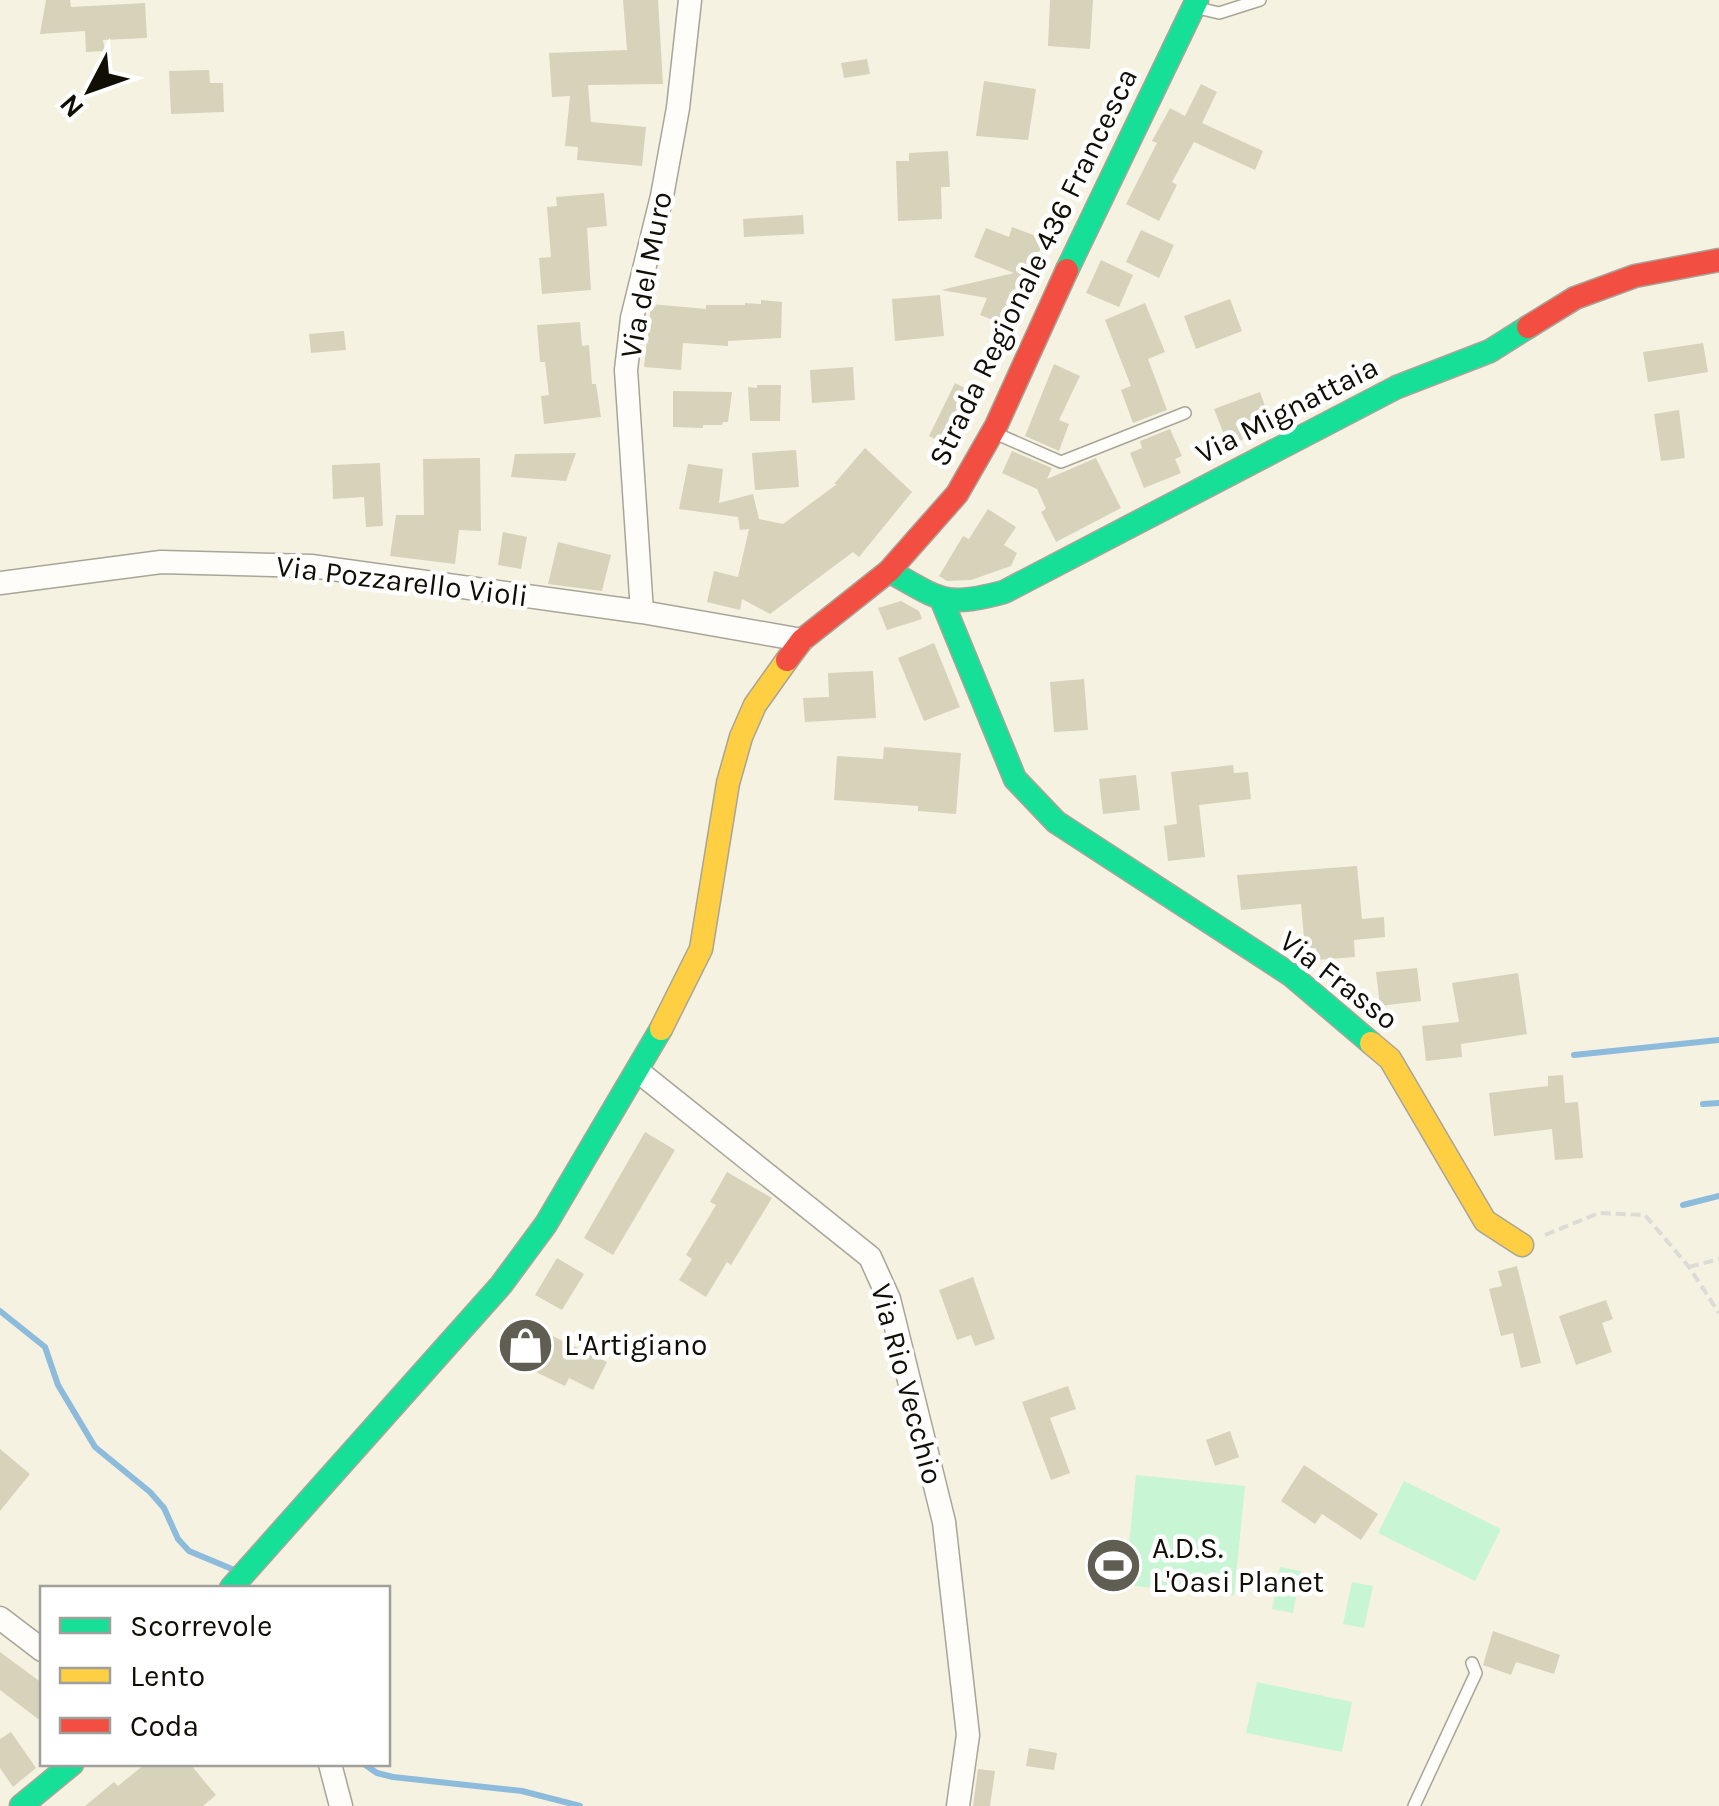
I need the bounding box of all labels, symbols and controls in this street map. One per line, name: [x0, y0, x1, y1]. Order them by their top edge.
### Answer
north arrow: [40, 40, 140, 140]
street label: Strada Regionale 436 Francesca: [921, 62, 1145, 472]
text: N: [52, 88, 91, 124]
street label: Via del Muro: [612, 189, 680, 361]
street label: Via Mignattaia: [1190, 349, 1384, 471]
street label: Via Pozzarello Violi: [274, 548, 530, 614]
street label: Via Frasso: [1273, 923, 1405, 1037]
street label: Via Rio Vecchio: [863, 1280, 951, 1488]
shop icon: L'Artigiano: [495, 1315, 555, 1375]
place label: L'Artigiano: [564, 1327, 707, 1363]
place label: A.D.S. L'Oasi Planet: [1152, 1530, 1324, 1600]
sports icon: A.D.S. L'Oasi Planet: [1083, 1535, 1143, 1595]
legend: [40, 1586, 390, 1766]
text: Scorrevole: [130, 1608, 272, 1644]
text: Lento: [130, 1658, 205, 1694]
text: Coda: [130, 1708, 199, 1744]

